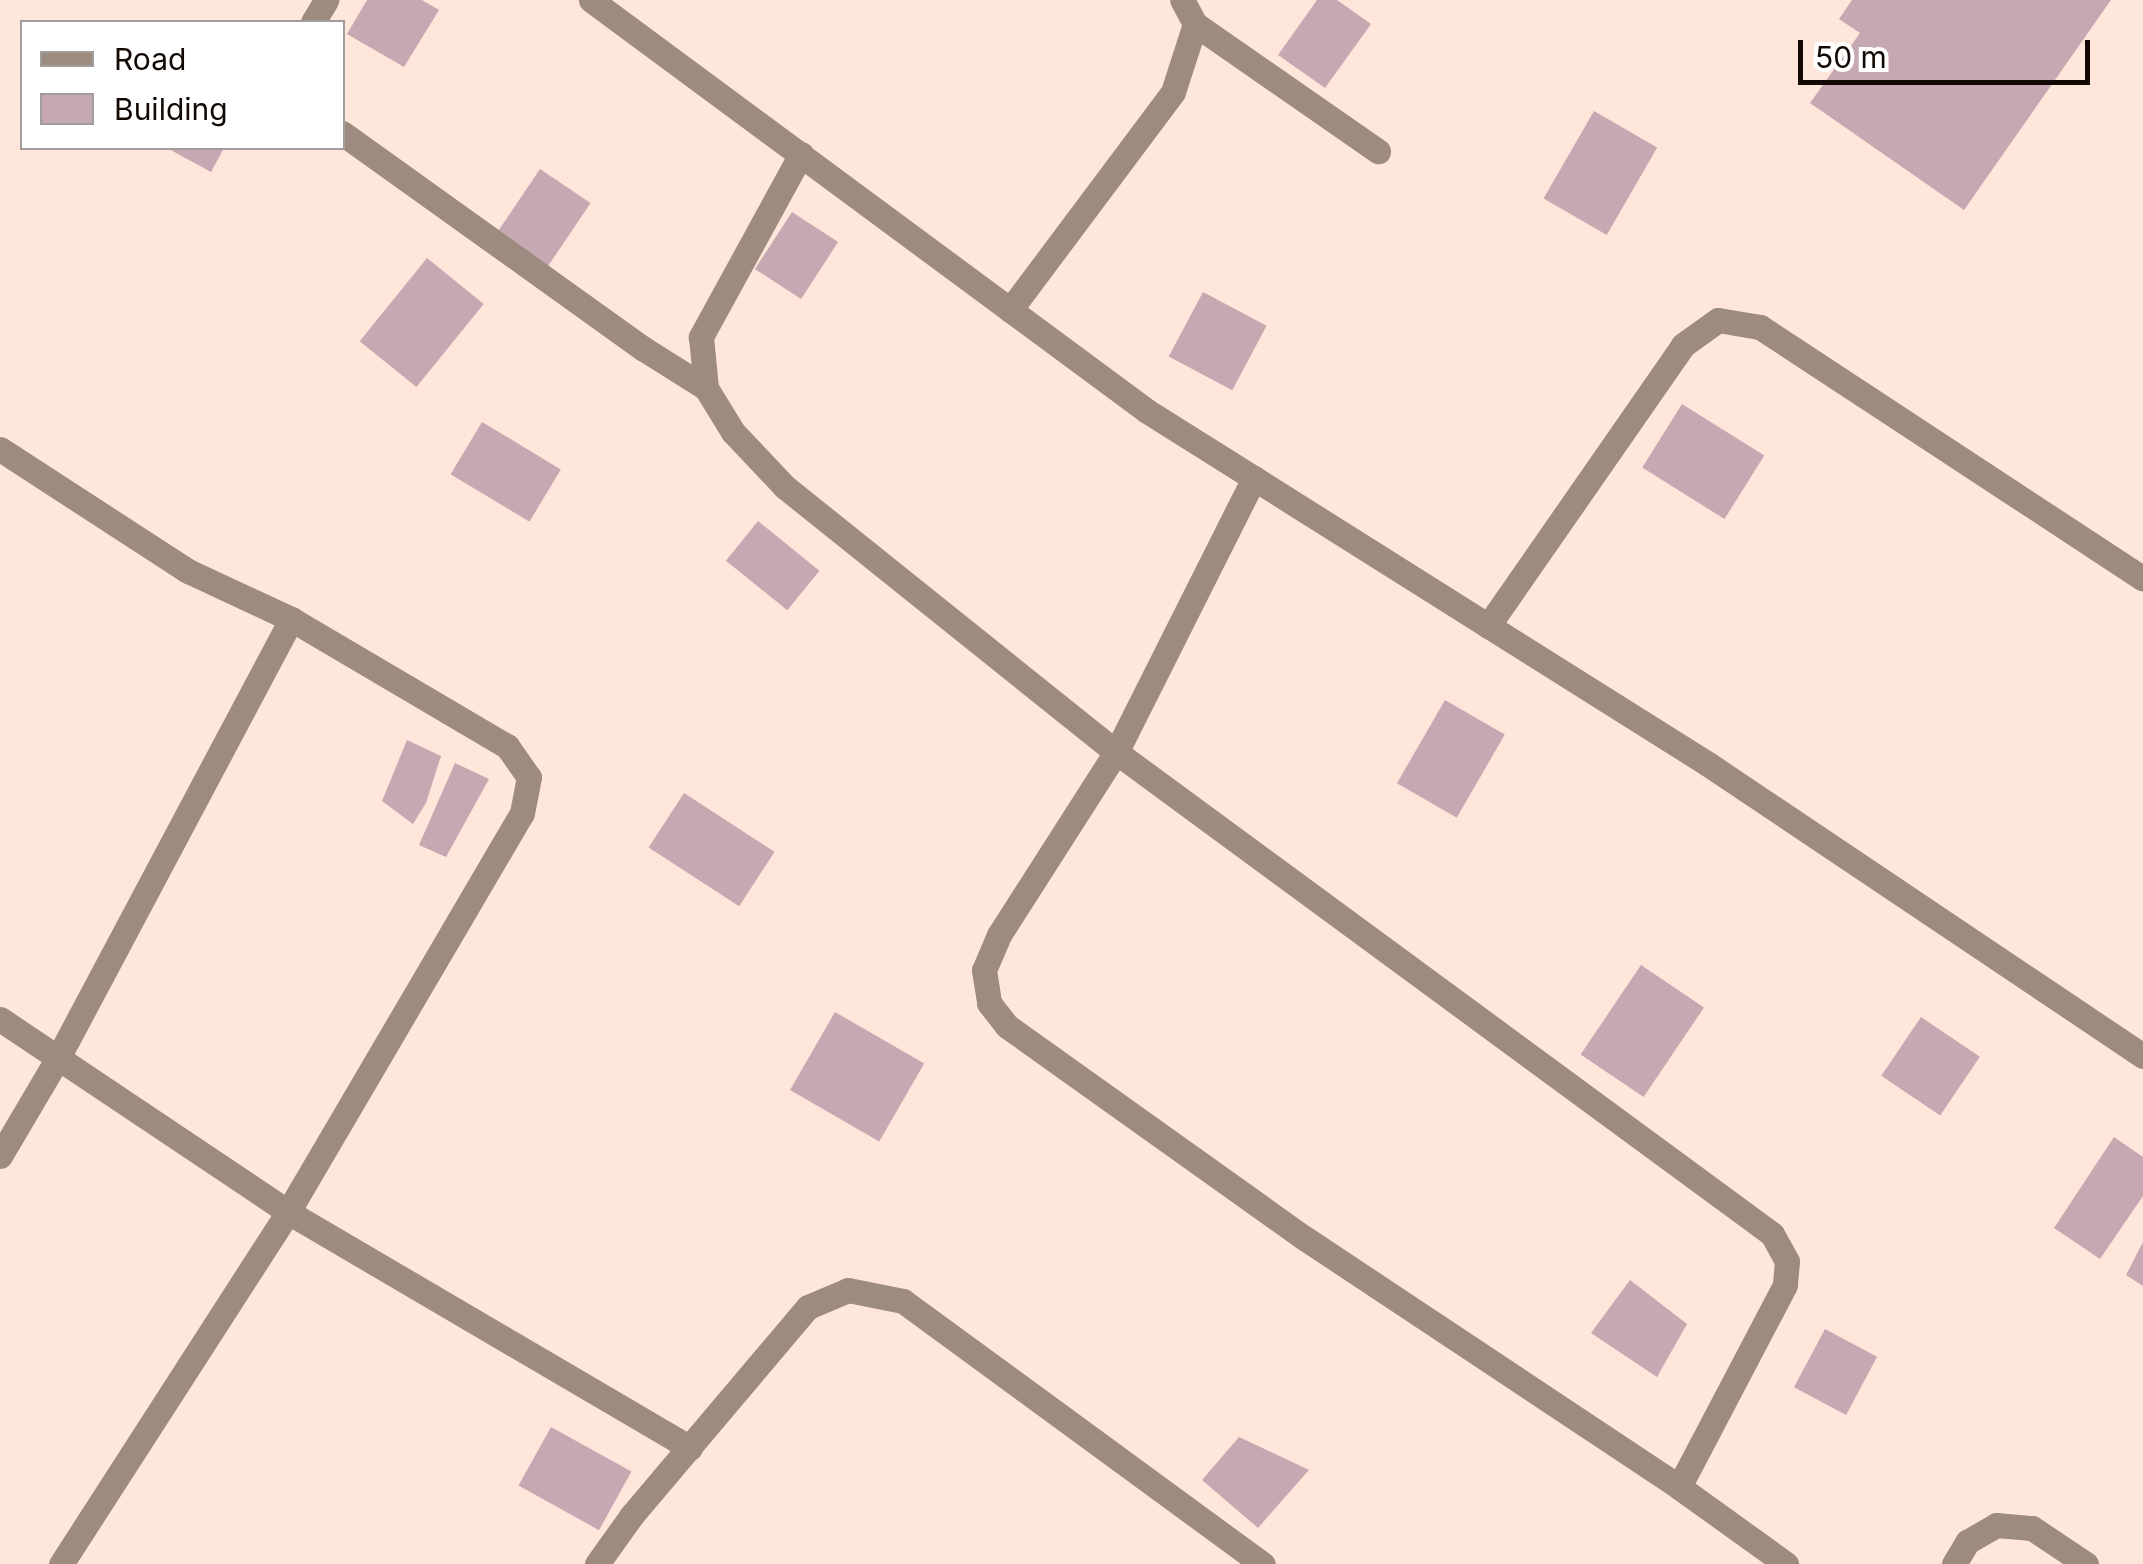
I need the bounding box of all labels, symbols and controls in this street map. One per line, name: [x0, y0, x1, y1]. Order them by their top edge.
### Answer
legend: [20, 20, 345, 150]
scale bar: [1803, 20, 2096, 82]
text: 50 m: [1815, 39, 1887, 75]
text: Road: [114, 41, 186, 77]
text: Building: [114, 91, 228, 127]

